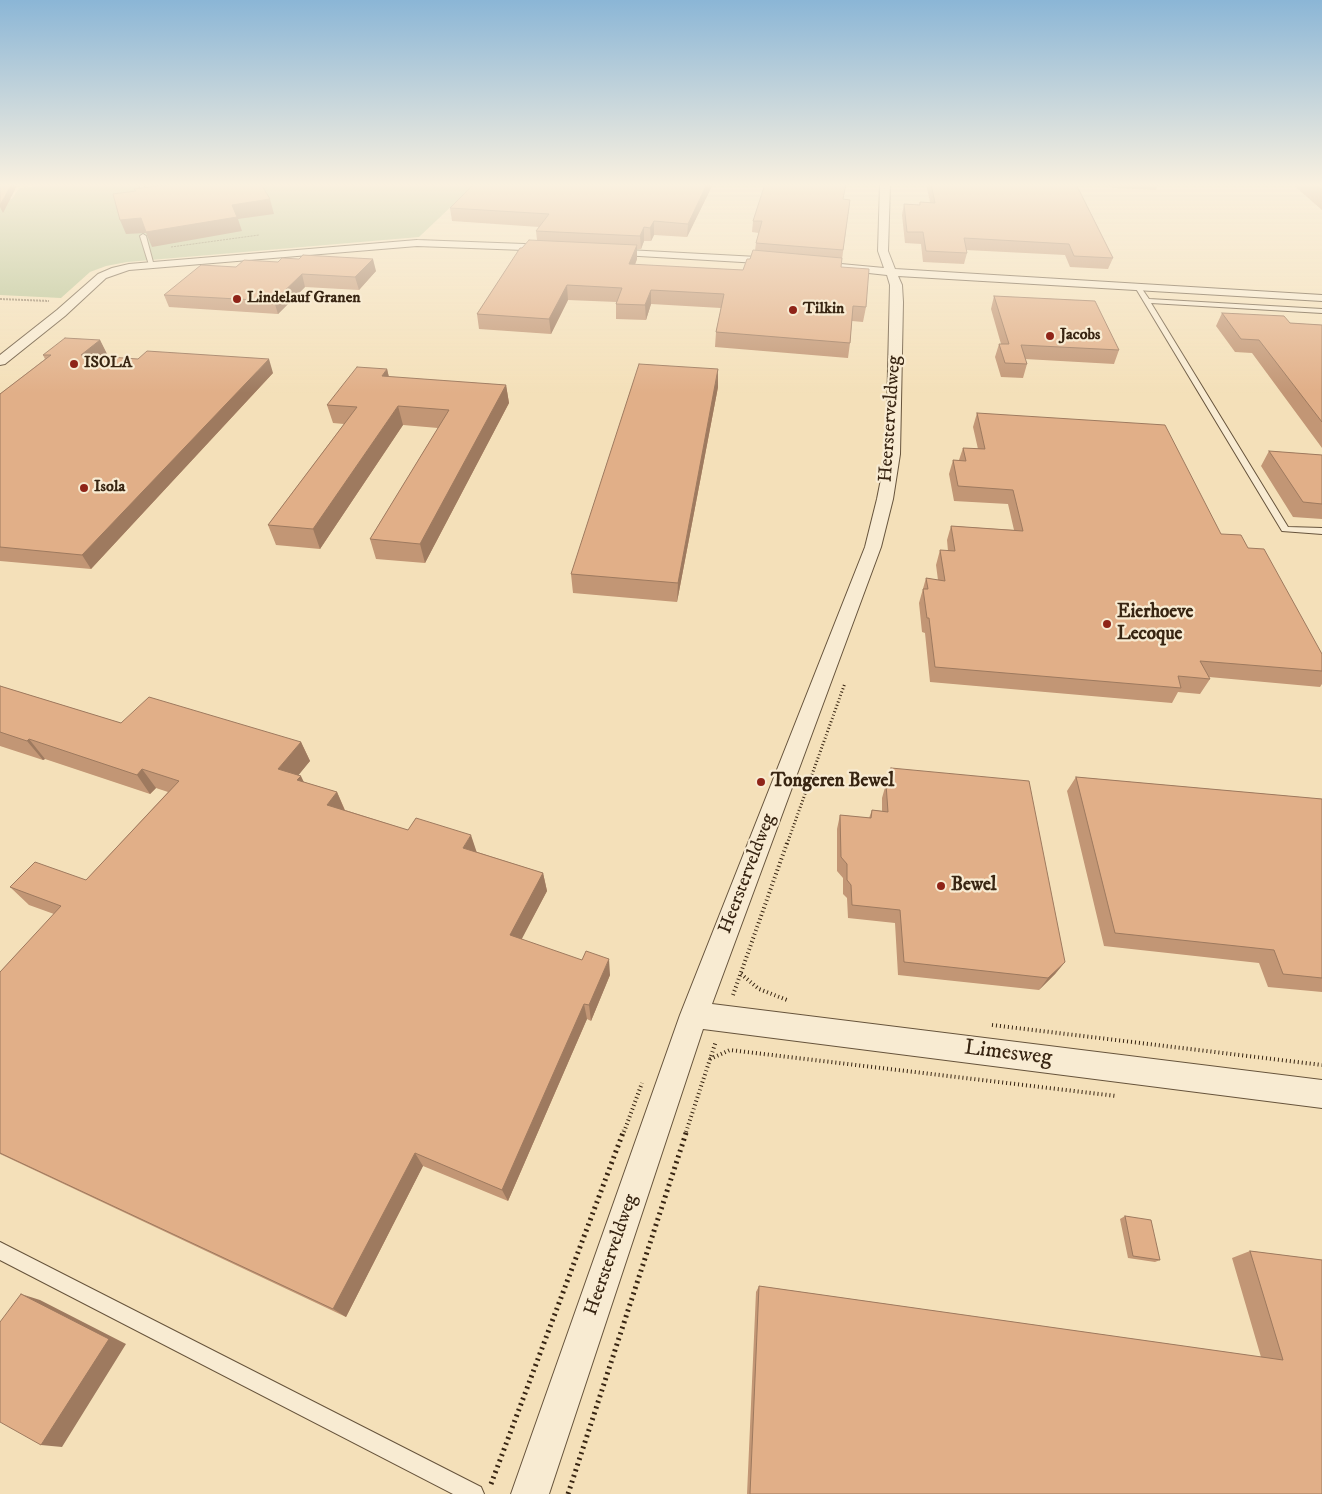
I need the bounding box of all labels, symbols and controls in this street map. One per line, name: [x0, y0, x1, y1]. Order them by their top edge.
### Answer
place label: Lindelauf Granen: [247, 289, 361, 309]
marker: Lindelauf Granen: [231, 293, 243, 305]
place label: Tilkin: [803, 300, 844, 320]
marker: Tilkin: [787, 304, 799, 316]
place label: Jacobs: [1060, 326, 1100, 346]
marker: Jacobs: [1044, 330, 1056, 342]
place label: ISOLA: [84, 354, 132, 374]
street label: Heersterveldweg: [875, 355, 907, 483]
marker: ISOLA: [68, 358, 80, 370]
place label: Isola: [94, 478, 125, 498]
marker: Isola: [78, 482, 90, 494]
place label: Eierhoeve Lecoque: [1117, 602, 1193, 646]
marker: Eierhoeve Lecoque: [1101, 618, 1113, 630]
place label: Tongeren Bewel: [771, 771, 894, 793]
marker: Tongeren Bewel: [755, 776, 767, 788]
street label: Heersterveldweg: [715, 811, 781, 937]
place label: Bewel: [951, 875, 997, 897]
marker: Bewel: [935, 880, 947, 892]
street label: Limesweg: [963, 1036, 1053, 1072]
street label: Heersterveldweg: [581, 1191, 643, 1319]

